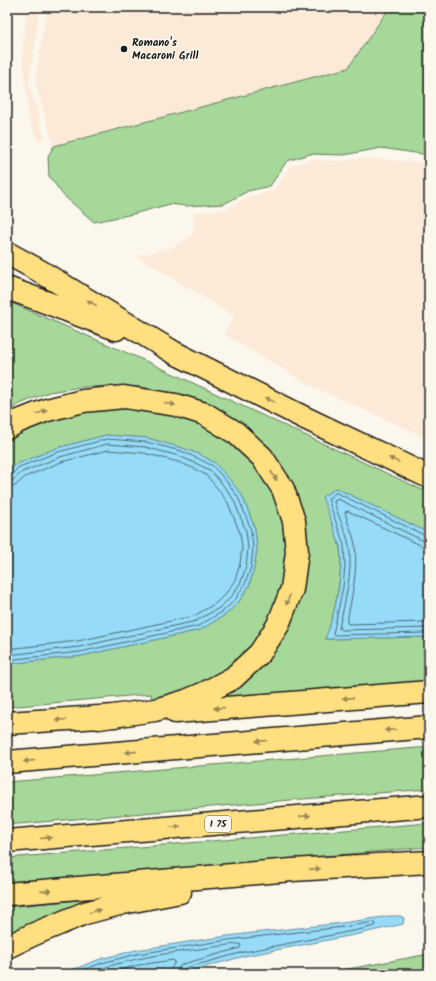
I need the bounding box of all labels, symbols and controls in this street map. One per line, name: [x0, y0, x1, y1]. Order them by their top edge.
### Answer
place label: Romano's Macaroni Grill: [132, 34, 198, 65]
marker: Romano's Macaroni Grill: [119, 44, 129, 54]
one-way arrow: [86, 299, 98, 306]
one-way arrow: [264, 397, 276, 404]
one-way arrow: [164, 402, 176, 408]
one-way arrow: [37, 408, 49, 414]
one-way arrow: [388, 457, 399, 463]
one-way arrow: [270, 470, 278, 481]
one-way arrow: [284, 594, 290, 606]
one-way arrow: [342, 695, 354, 701]
one-way arrow: [213, 705, 225, 712]
one-way arrow: [54, 717, 67, 723]
one-way arrow: [384, 727, 396, 734]
one-way arrow: [255, 738, 267, 745]
one-way arrow: [125, 749, 137, 756]
one-way arrow: [23, 757, 35, 764]
one-way arrow: [299, 813, 311, 820]
road number: I 75: [205, 816, 231, 832]
one-way arrow: [169, 824, 181, 831]
one-way arrow: [40, 835, 52, 841]
one-way arrow: [309, 865, 321, 872]
one-way arrow: [40, 887, 52, 894]
one-way arrow: [89, 908, 101, 914]

